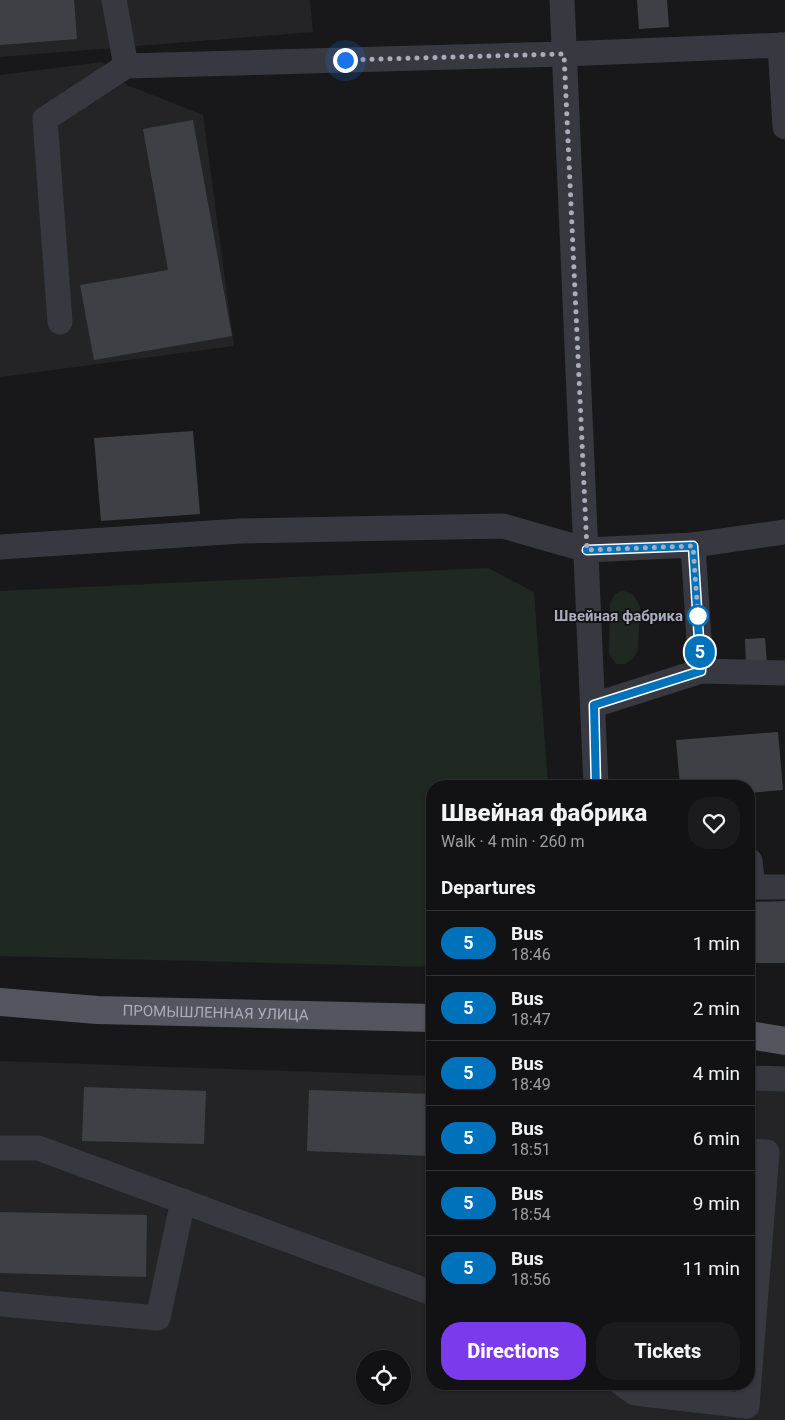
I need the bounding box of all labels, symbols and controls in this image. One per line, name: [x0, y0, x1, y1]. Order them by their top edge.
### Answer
your location: [333, 48, 358, 73]
marker: Швейная фабрика: [687, 605, 709, 627]
place label: Швейная фабрика: [554, 607, 683, 625]
line badge: 5: [684, 636, 716, 668]
text: 5: [695, 641, 705, 662]
button: heart: [688, 797, 740, 849]
text: Швейная фабрика: [441, 799, 647, 827]
text: Walk · 4 min · 260 m: [441, 832, 585, 851]
text: Departures: [441, 876, 536, 899]
text: Bus: [511, 922, 544, 945]
text: 5: [463, 932, 474, 953]
text: 1 min: [693, 932, 740, 955]
text: 18:46: [511, 945, 551, 964]
text: Bus: [511, 987, 544, 1010]
text: 5: [463, 997, 474, 1018]
text: 2 min: [693, 997, 740, 1020]
street label: ПРОМЫШЛЕННАЯ УЛИЦА: [122, 1002, 309, 1024]
text: 18:47: [511, 1010, 551, 1029]
text: Bus: [511, 1052, 544, 1075]
text: 5: [463, 1062, 474, 1083]
text: 4 min: [693, 1062, 740, 1085]
text: 18:49: [511, 1075, 551, 1094]
text: Bus: [511, 1117, 544, 1140]
text: 5: [463, 1127, 474, 1148]
text: 6 min: [693, 1127, 740, 1150]
text: 18:51: [511, 1140, 551, 1159]
text: Bus: [511, 1182, 544, 1205]
text: 5: [463, 1192, 474, 1213]
text: 9 min: [693, 1192, 740, 1215]
text: 18:54: [511, 1205, 551, 1224]
text: Bus: [511, 1247, 544, 1270]
text: 5: [463, 1257, 474, 1278]
text: 11 min: [682, 1257, 740, 1280]
text: 18:56: [511, 1270, 551, 1289]
button: Directions: [441, 1322, 586, 1380]
button: Tickets: [596, 1322, 740, 1380]
map controls: [356, 1350, 411, 1405]
button: locate: [356, 1350, 411, 1405]

